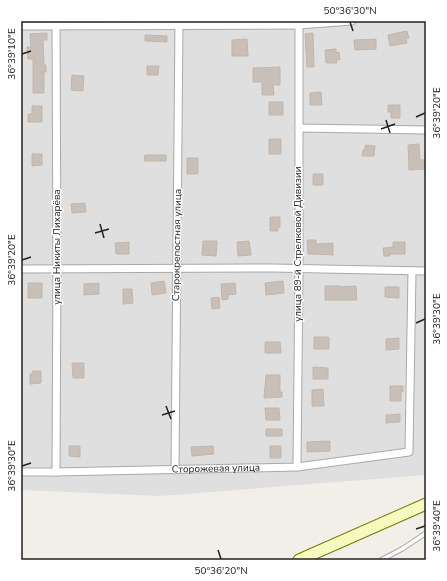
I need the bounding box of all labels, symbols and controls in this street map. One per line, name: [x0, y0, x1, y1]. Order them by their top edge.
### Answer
text: 50°36'30"N: [323, 4, 377, 18]
text: 36°39'10"E: [5, 28, 19, 80]
text: 36°39'20"E: [430, 87, 444, 139]
street label: улица 89-й Стрелковой Дивизии: [291, 166, 305, 322]
street label: улица Никиты Лихарёва: [50, 189, 64, 305]
street label: Старокрепостная улица: [169, 189, 185, 301]
text: 36°39'20"E: [5, 234, 19, 286]
text: 36°39'30"E: [430, 293, 444, 345]
text: 36°39'30"E: [5, 440, 19, 492]
street label: Сторожевая улица: [172, 461, 260, 477]
text: 36°39'40"E: [430, 500, 444, 552]
text: 50°36'20"N: [194, 564, 248, 578]

